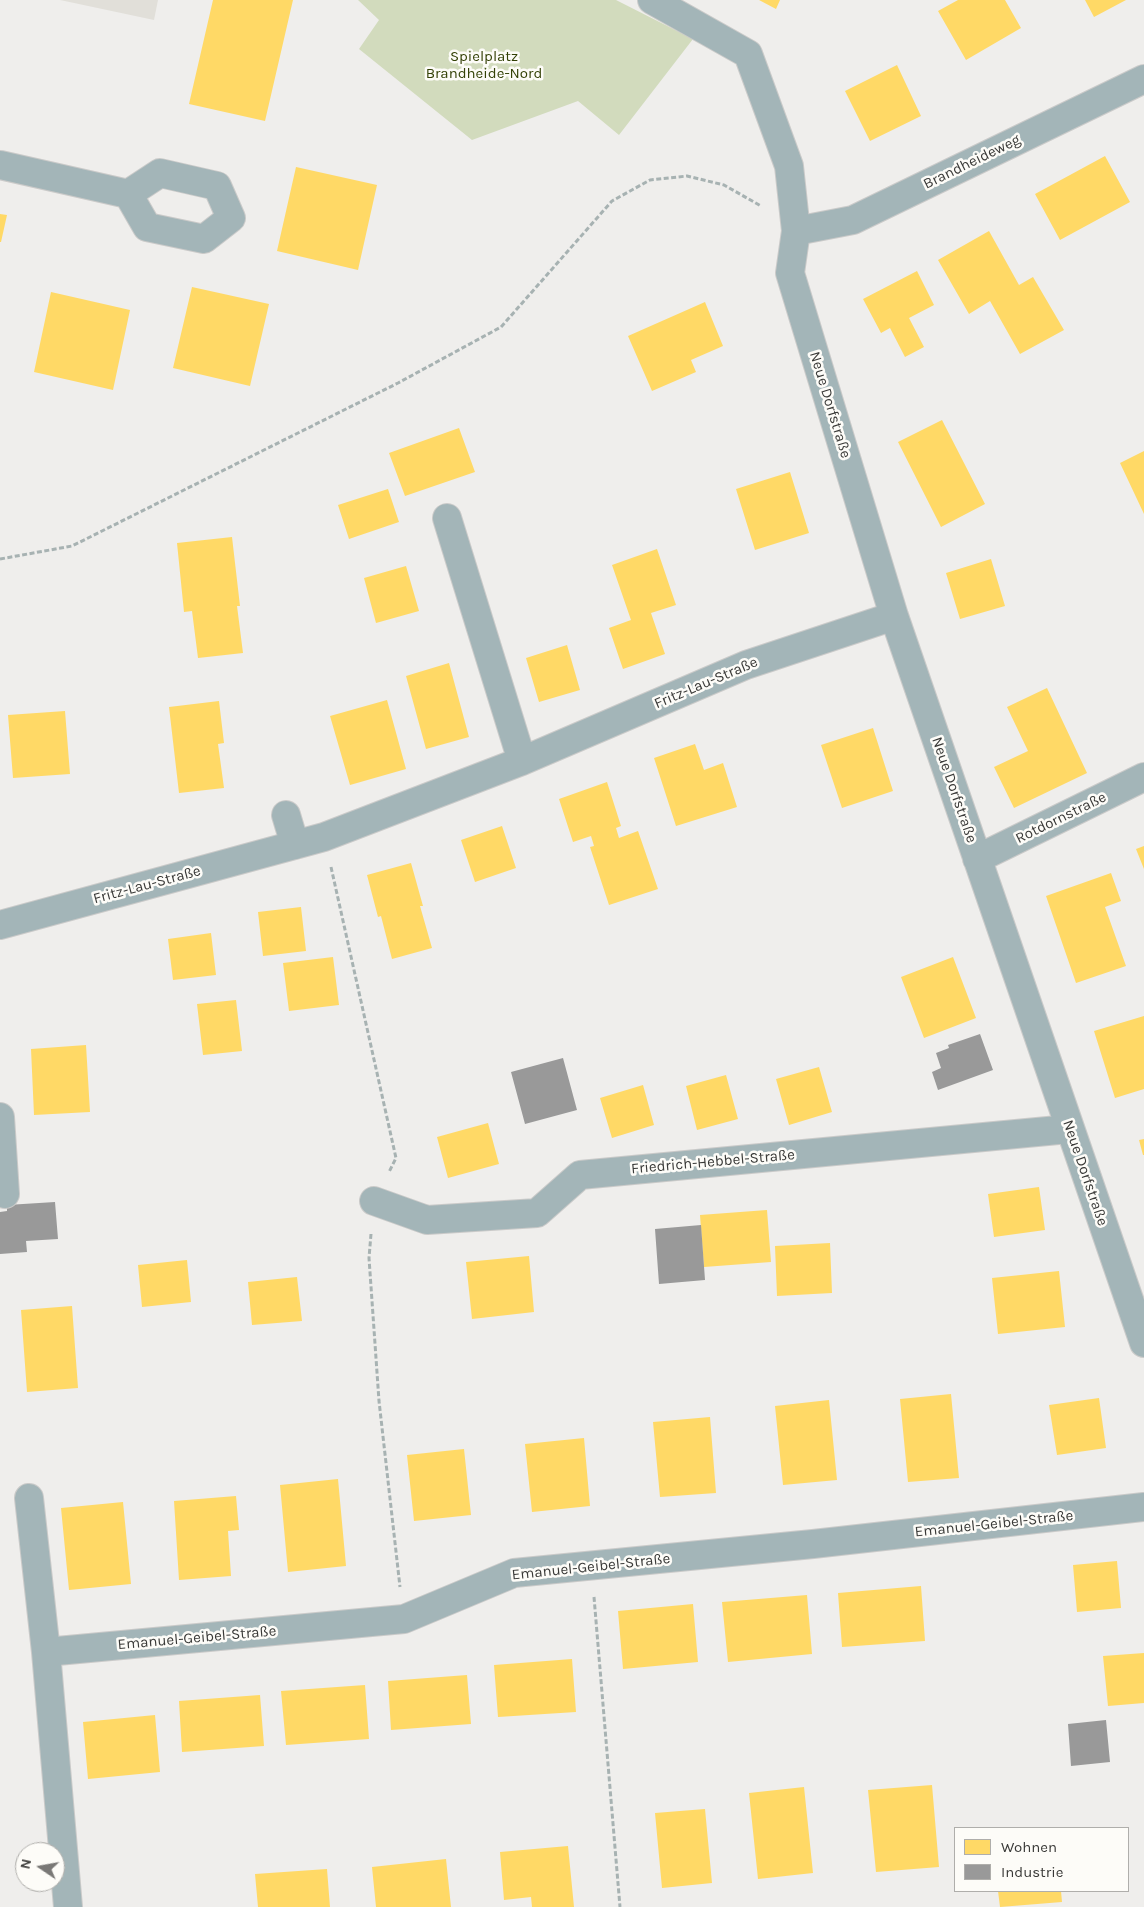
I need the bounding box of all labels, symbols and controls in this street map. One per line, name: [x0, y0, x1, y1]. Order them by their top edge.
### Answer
park label: Spielplatz Brandheide-Nord: [426, 48, 542, 83]
street label: Brandheideweg: [921, 131, 1023, 193]
street label: Neue Dorfstraße: [805, 349, 855, 461]
street label: Fritz-Lau-Straße: [652, 653, 760, 713]
street label: Neue Dorfstraße: [927, 735, 981, 845]
street label: Rotdornstraße: [1013, 788, 1109, 848]
street label: Fritz-Lau-Straße: [91, 862, 203, 908]
street label: Neue Dorfstraße: [1058, 1118, 1112, 1228]
street label: Friedrich-Hebbel-Straße: [630, 1146, 796, 1178]
street label: Emanuel-Geibel-Straße: [914, 1507, 1074, 1541]
street label: Emanuel-Geibel-Straße: [511, 1550, 671, 1584]
street label: Emanuel-Geibel-Straße: [117, 1622, 277, 1654]
legend: [954, 1827, 1129, 1892]
text: Wohnen: [1001, 1838, 1057, 1856]
north arrow: [15, 1842, 65, 1892]
text: N: [16, 1857, 35, 1871]
text: Industrie: [1001, 1863, 1063, 1881]

